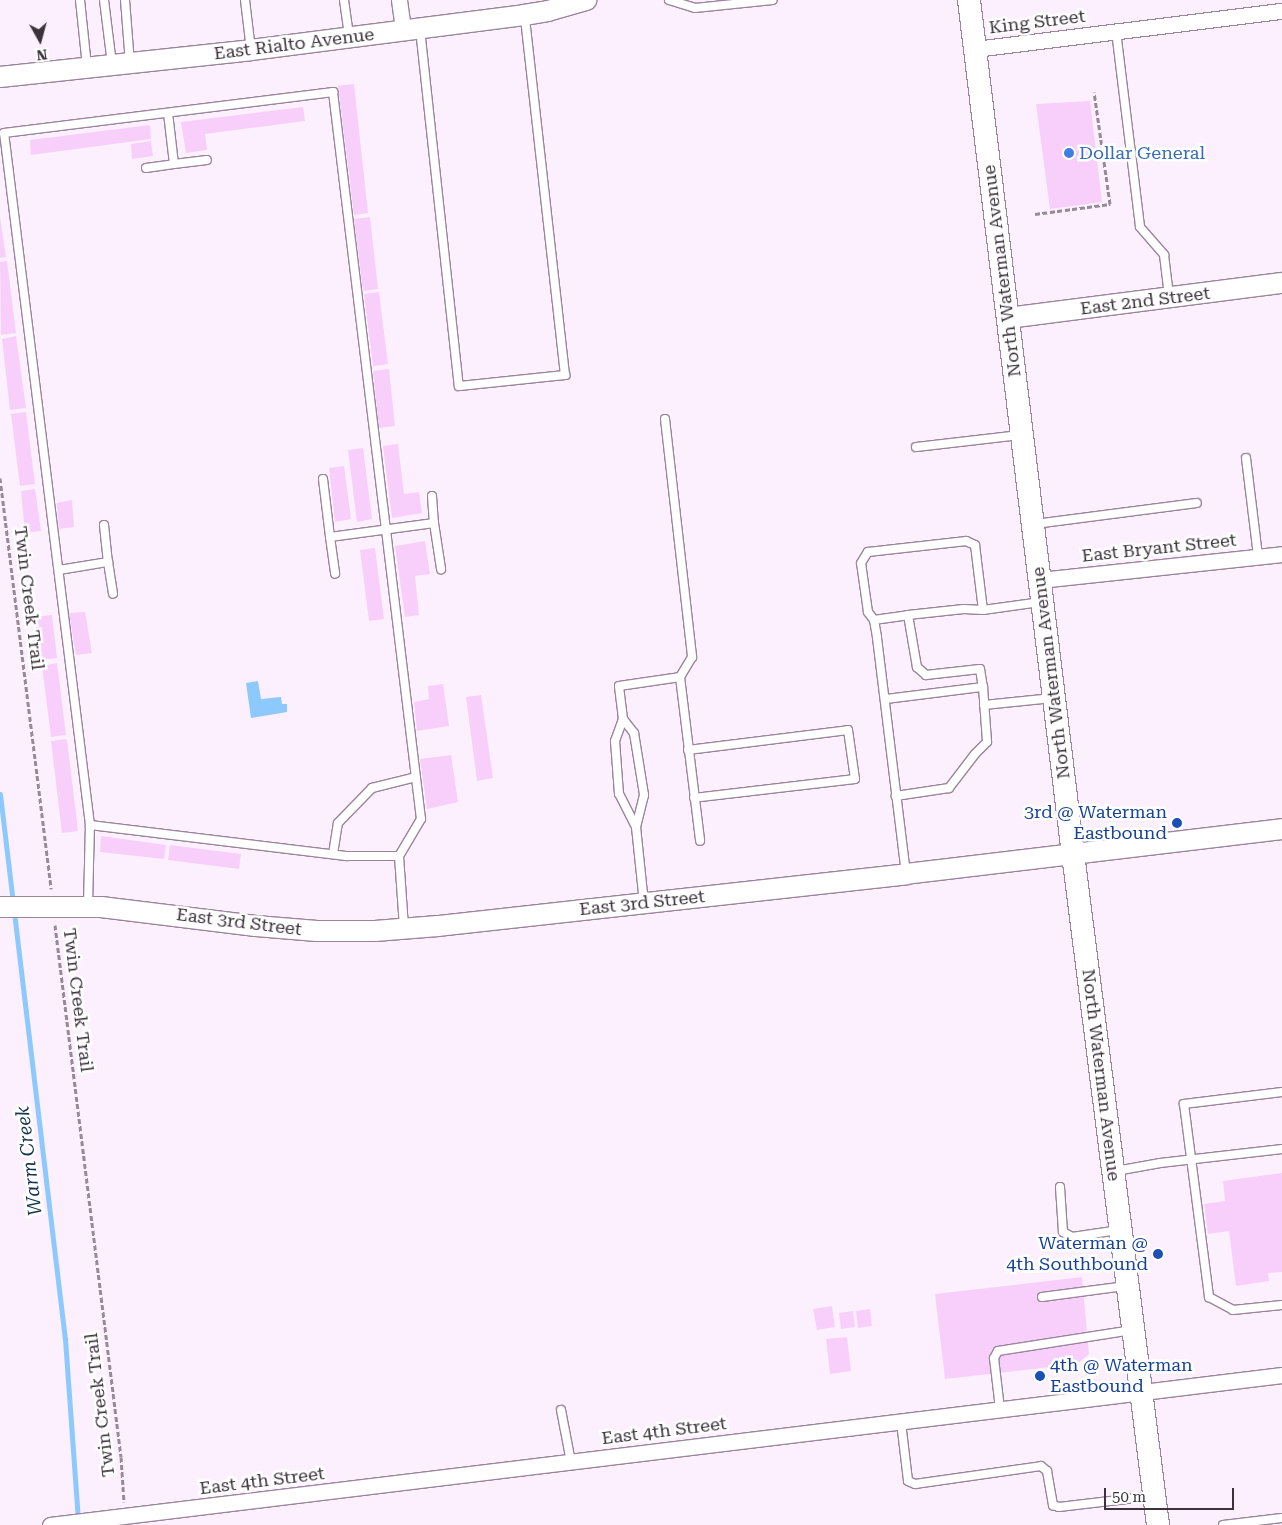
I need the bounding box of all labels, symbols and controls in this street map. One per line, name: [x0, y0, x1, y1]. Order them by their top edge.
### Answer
street label: King Street: [988, 5, 1086, 39]
north arrow: [15, 15, 65, 65]
street label: East Rialto Avenue: [213, 23, 375, 65]
text: N: [36, 46, 48, 63]
place label: Dollar General: [1079, 142, 1205, 164]
marker: Dollar General: [1063, 147, 1075, 159]
street label: North Waterman Avenue: [978, 164, 1026, 378]
street label: East 2nd Street: [1079, 282, 1211, 320]
street label: Twin Creek Trail: [9, 525, 49, 671]
street label: East Bryant Street: [1081, 529, 1237, 567]
street label: North Waterman Avenue: [1027, 566, 1075, 780]
place label: 3rd @ Waterman Eastbound: [1024, 802, 1167, 844]
marker: 3rd @ Waterman Eastbound: [1171, 817, 1183, 829]
street label: East 3rd Street: [578, 886, 706, 920]
street label: East 3rd Street: [175, 904, 303, 940]
street label: Twin Creek Trail: [58, 927, 98, 1073]
street label: North Waterman Avenue: [1077, 968, 1125, 1182]
water label: Warm Creek: [11, 1105, 47, 1217]
place label: Waterman @ 4th Southbound: [1006, 1233, 1148, 1276]
marker: Waterman @ 4th Southbound: [1152, 1248, 1164, 1260]
street label: Twin Creek Trail: [80, 1332, 120, 1478]
place label: 4th @ Waterman Eastbound: [1050, 1355, 1193, 1398]
marker: 4th @ Waterman Eastbound: [1034, 1370, 1046, 1382]
street label: East 4th Street: [600, 1413, 728, 1449]
street label: East 4th Street: [198, 1463, 326, 1499]
scale bar: [1107, 1478, 1237, 1510]
text: 50 m: [1112, 1488, 1146, 1506]

